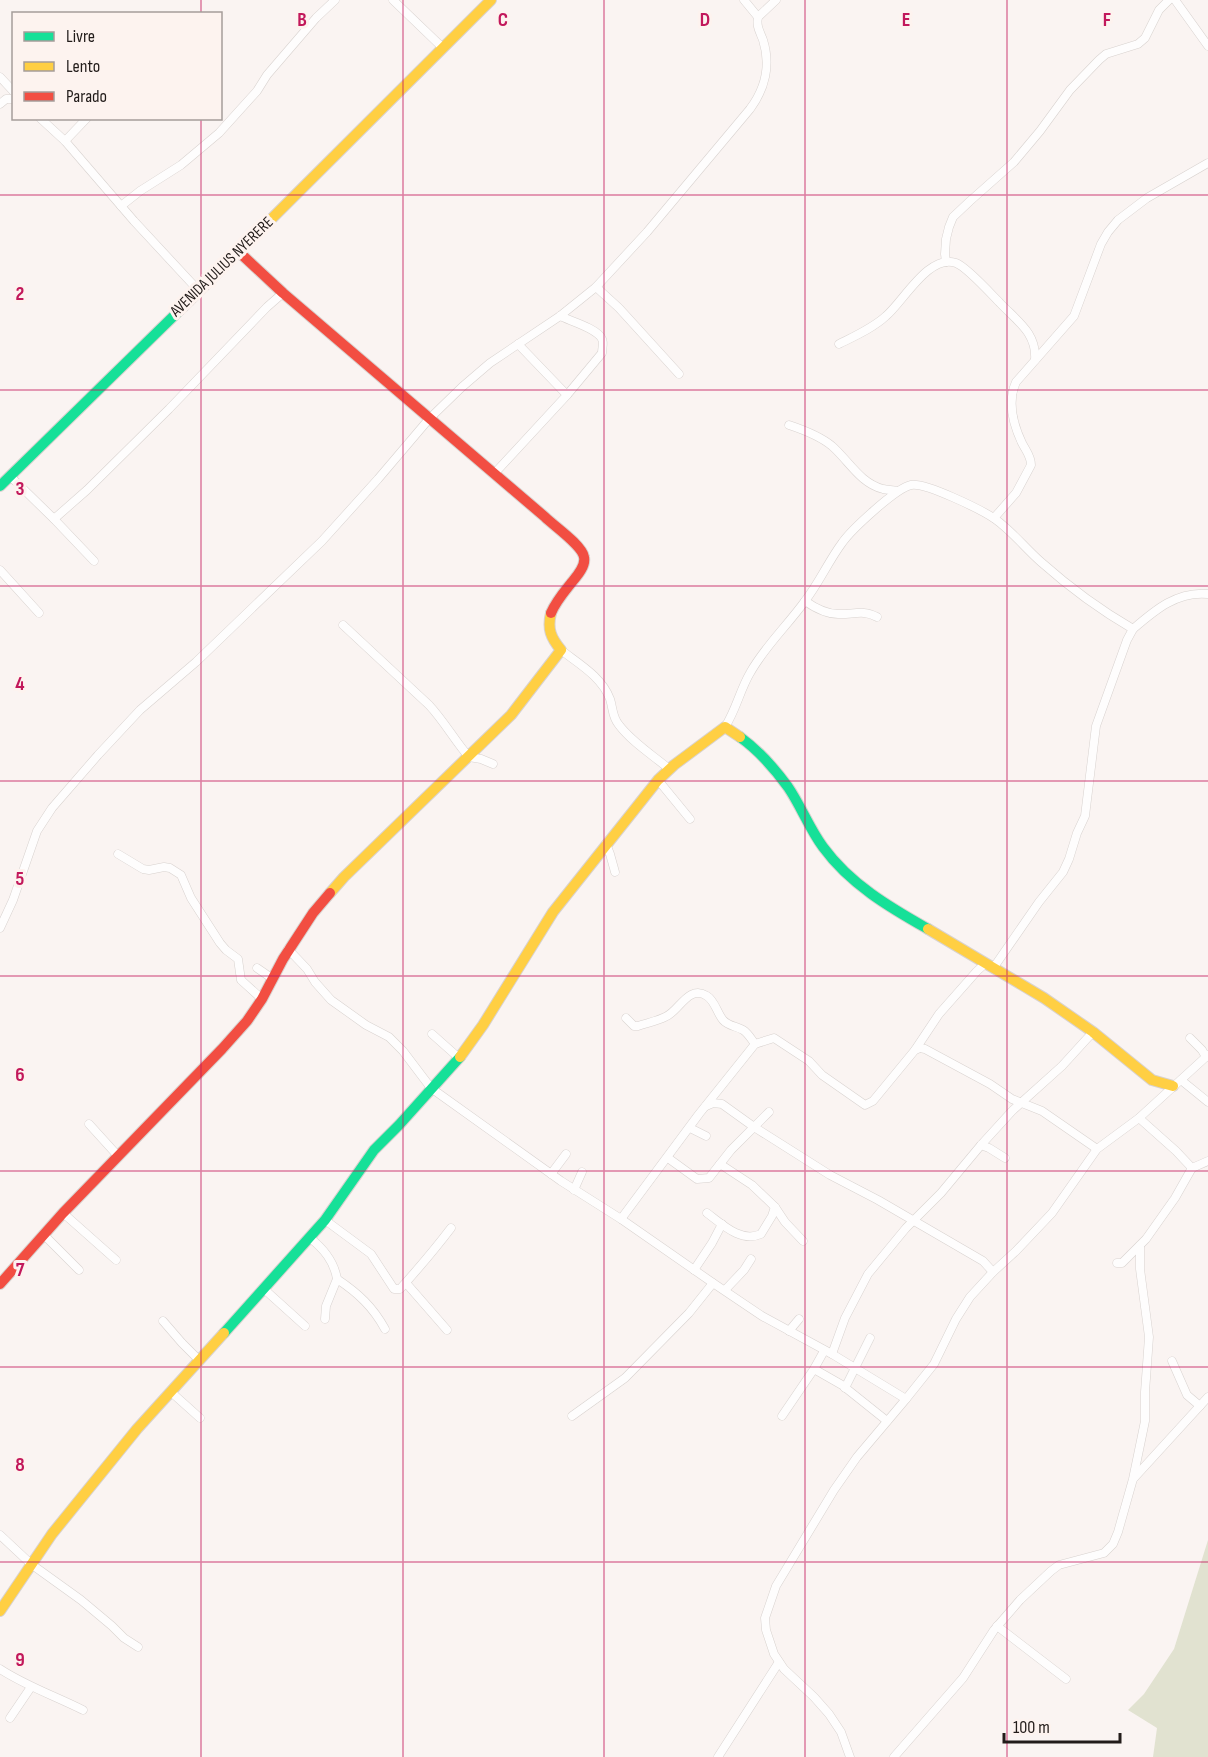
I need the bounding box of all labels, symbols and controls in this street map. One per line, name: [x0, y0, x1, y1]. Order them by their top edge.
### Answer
text: B: [297, 8, 307, 32]
text: C: [498, 8, 508, 32]
text: D: [700, 8, 710, 32]
text: E: [902, 8, 910, 32]
text: F: [1103, 8, 1111, 32]
legend: [12, 12, 222, 120]
text: Livre: [66, 26, 95, 47]
text: Lento: [66, 56, 100, 77]
text: Parado: [66, 86, 107, 107]
street label: AVENIDA JULIUS NYERERE: [166, 213, 277, 322]
text: 2: [16, 282, 24, 306]
text: 3: [16, 477, 25, 501]
text: 4: [15, 672, 25, 696]
text: 5: [16, 867, 25, 891]
text: 6: [15, 1063, 25, 1087]
text: 7: [16, 1258, 25, 1282]
text: 8: [15, 1453, 25, 1477]
text: 9: [15, 1648, 25, 1672]
scale bar: [1004, 1706, 1120, 1744]
text: 100 m: [1013, 1717, 1050, 1738]

